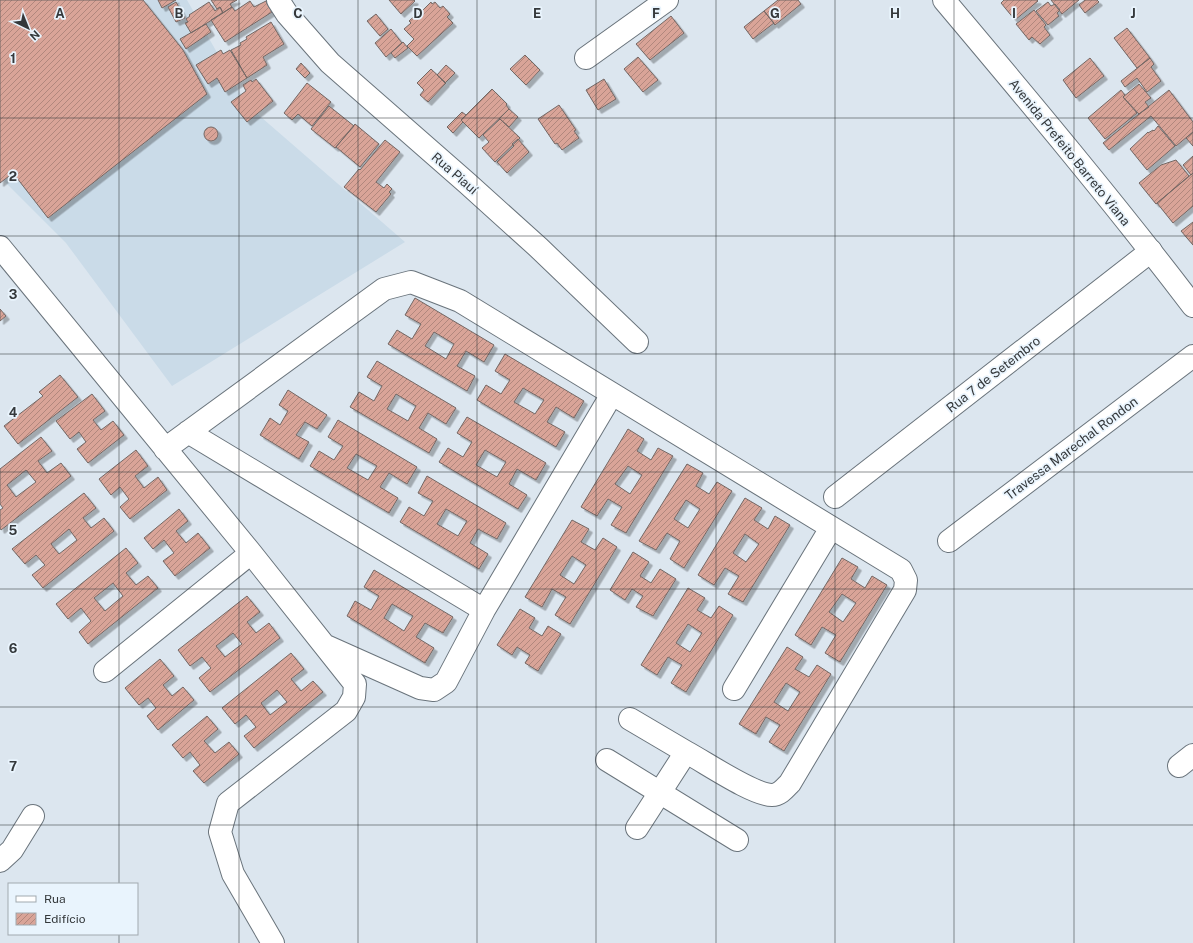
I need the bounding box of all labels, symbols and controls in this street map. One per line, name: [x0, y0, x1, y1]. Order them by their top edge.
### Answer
text: A: [55, 6, 65, 21]
text: B: [175, 6, 184, 21]
text: C: [293, 6, 303, 21]
text: D: [413, 6, 423, 21]
text: E: [533, 6, 541, 21]
text: F: [652, 6, 660, 21]
text: G: [770, 6, 780, 21]
text: H: [890, 6, 900, 21]
text: I: [1012, 6, 1016, 21]
text: J: [1130, 6, 1136, 21]
north arrow: [8, 8, 48, 48]
text: N: [28, 28, 42, 43]
text: 1: [10, 51, 16, 66]
street label: Avenida Prefeito Barreto Viana: [1006, 76, 1133, 229]
street label: Rua Piauí: [429, 149, 481, 198]
text: 2: [9, 169, 17, 184]
text: 3: [9, 287, 18, 302]
street label: Rua 7 de Setembro: [943, 333, 1043, 416]
street label: Travessa Marechal Rondon: [1002, 394, 1141, 503]
text: 4: [9, 405, 18, 420]
text: 5: [9, 523, 18, 538]
text: 6: [9, 641, 18, 656]
text: 7: [9, 759, 17, 774]
legend: [8, 883, 138, 935]
text: Rua: [44, 892, 66, 906]
text: Edifício: [44, 912, 86, 926]

